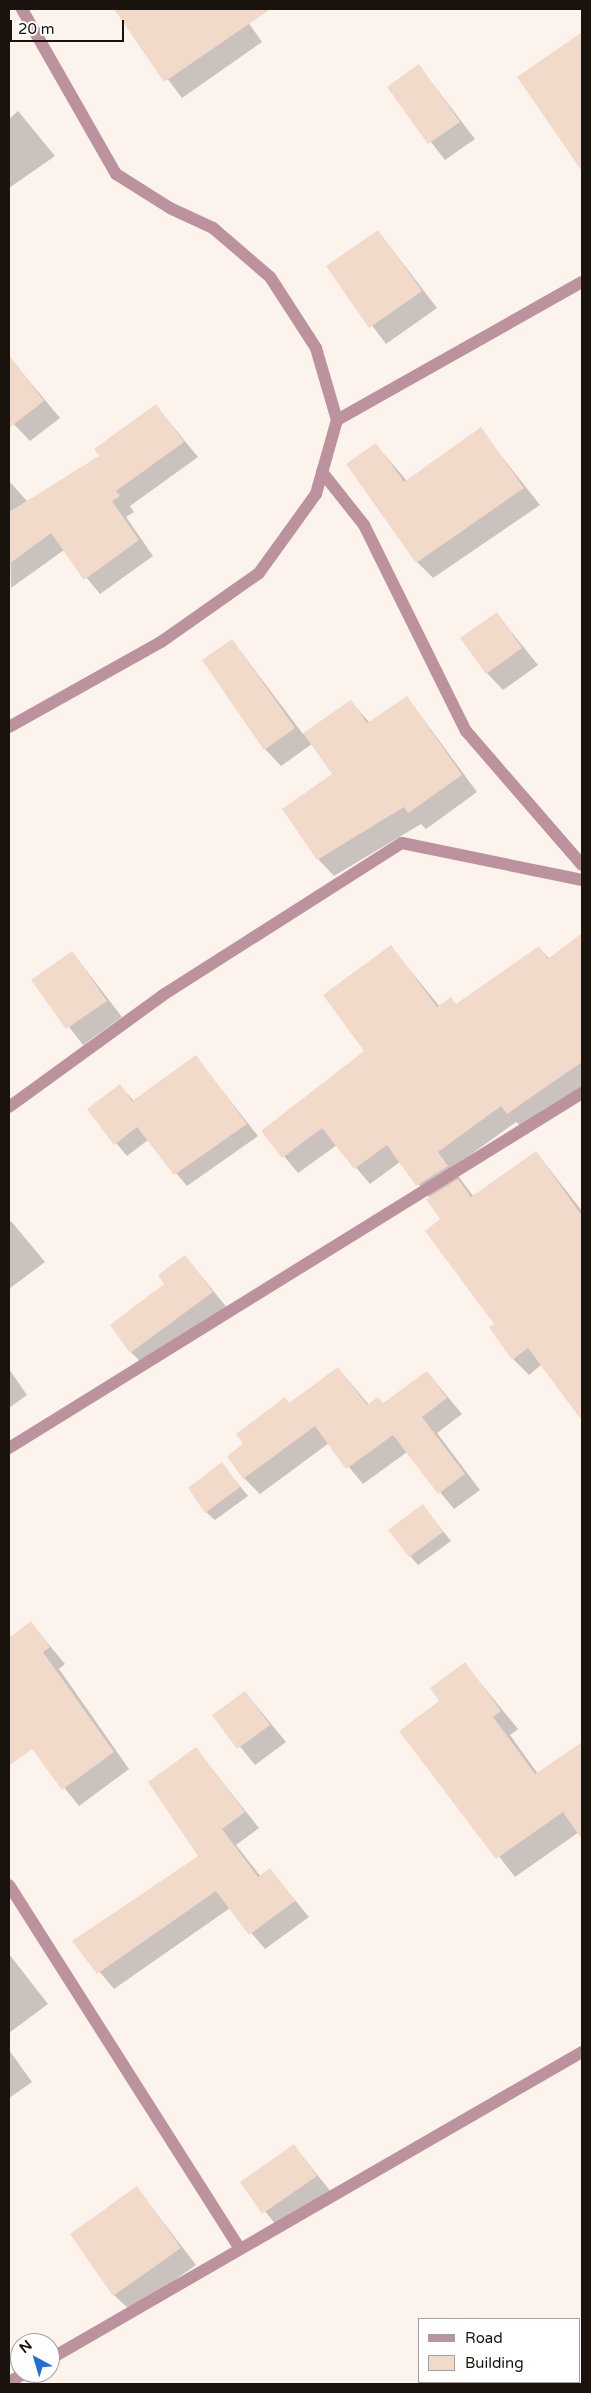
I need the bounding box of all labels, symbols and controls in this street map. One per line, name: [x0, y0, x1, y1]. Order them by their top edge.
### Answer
scale bar: [12, 10, 126, 42]
text: 20 m: [18, 20, 55, 38]
legend: [418, 2318, 581, 2383]
text: Road: [465, 2329, 503, 2347]
north arrow: [10, 2333, 60, 2383]
text: N: [16, 2337, 36, 2357]
text: Building: [465, 2354, 524, 2372]

